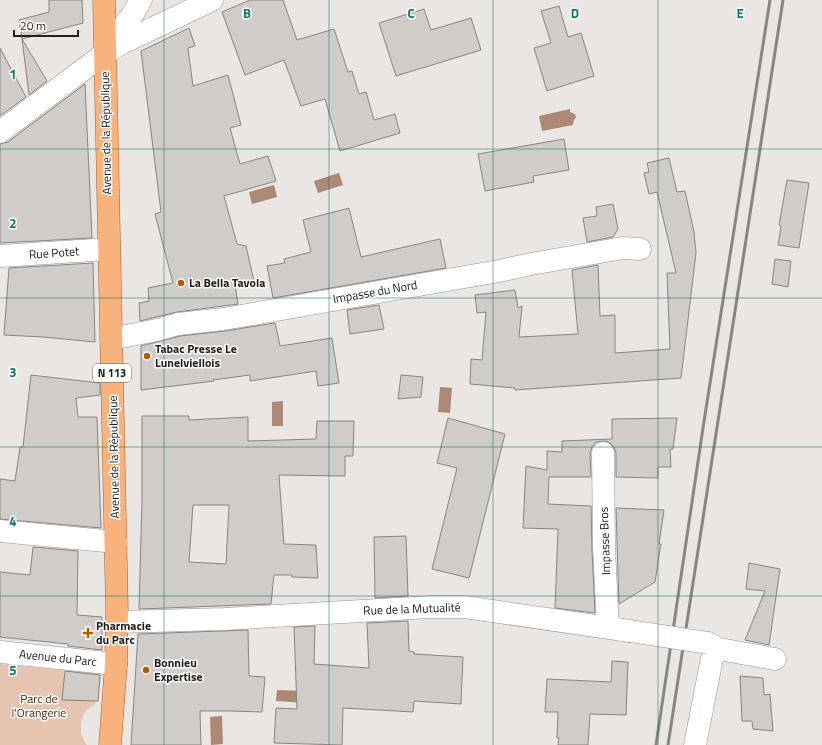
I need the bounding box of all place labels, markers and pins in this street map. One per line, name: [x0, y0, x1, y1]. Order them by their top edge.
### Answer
place label: La Bella Tavola: [189, 273, 265, 292]
marker: La Bella Tavola: [176, 278, 186, 288]
place label: Tabac Presse Le Lunelviellois: [155, 339, 237, 372]
marker: Tabac Presse Le Lunelviellois: [142, 351, 152, 361]
place label: Pharmacie du Parc: [96, 616, 151, 649]
marker: Pharmacie du Parc: [83, 628, 93, 638]
place label: Bonnieu Expertise: [154, 653, 203, 686]
marker: Bonnieu Expertise: [141, 665, 151, 675]

